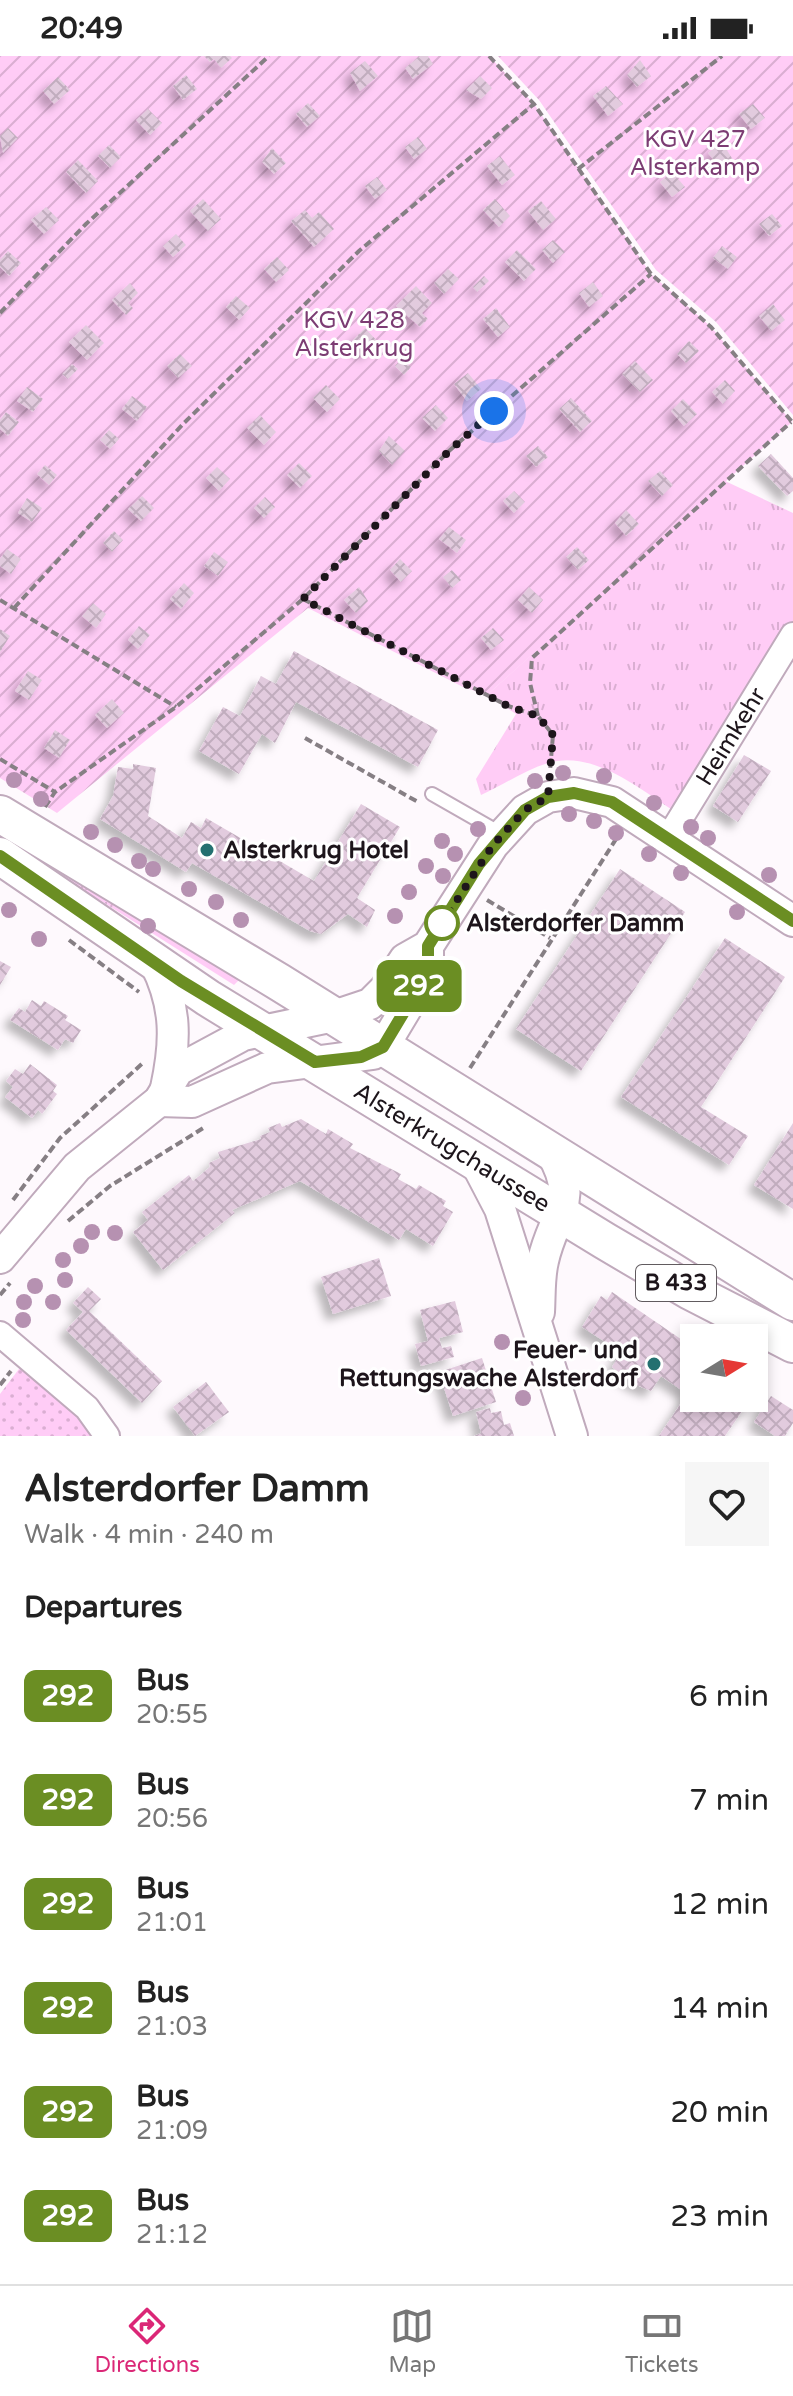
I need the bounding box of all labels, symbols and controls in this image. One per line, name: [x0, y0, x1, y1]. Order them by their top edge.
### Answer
text: 20:49: [40, 10, 123, 47]
park label: KGV 427 Alsterkamp: [630, 125, 760, 182]
park label: KGV 428 Alsterkrug: [295, 306, 413, 363]
your location: [474, 391, 514, 431]
street label: Heimkehr: [690, 681, 772, 791]
place label: Alsterkrug Hotel: [223, 836, 409, 865]
marker: Alsterkrug Hotel: [198, 841, 216, 859]
marker: Alsterdorfer Damm: [425, 906, 459, 940]
place label: Alsterdorfer Damm: [466, 909, 684, 938]
line badge: 292: [373, 960, 465, 1012]
text: 292: [393, 969, 445, 1003]
street label: Alsterkrugchaussee: [349, 1076, 555, 1218]
road number: B 433: [636, 1265, 716, 1301]
north arrow: [680, 1324, 768, 1412]
map controls: [680, 1324, 768, 1412]
place label: Feuer- und Rettungswache Alsterdorf: [339, 1336, 639, 1393]
marker: Feuer- und Rettungswache Alsterdorf: [645, 1355, 663, 1373]
button: heart: [685, 1462, 769, 1546]
text: Alsterdorfer Damm: [24, 1466, 370, 1512]
text: Walk · 4 min · 240 m: [24, 1519, 274, 1550]
text: Departures: [24, 1589, 182, 1626]
text: Bus: [136, 1662, 189, 1699]
text: 6 min: [689, 1678, 769, 1715]
text: 292: [42, 1679, 94, 1713]
text: 20:55: [136, 1699, 208, 1730]
text: Bus: [136, 1766, 189, 1803]
text: 7 min: [689, 1782, 769, 1819]
text: 292: [42, 1783, 94, 1817]
text: 20:56: [136, 1803, 208, 1834]
text: Bus: [136, 1870, 189, 1907]
text: 12 min: [670, 1886, 769, 1923]
text: 292: [42, 1887, 94, 1921]
text: 21:01: [136, 1907, 208, 1938]
text: Bus: [136, 1974, 189, 2011]
text: 14 min: [670, 1990, 769, 2027]
text: 292: [42, 1991, 94, 2025]
text: 21:03: [136, 2011, 208, 2042]
text: Bus: [136, 2078, 189, 2115]
text: 20 min: [670, 2094, 769, 2131]
text: 292: [42, 2095, 94, 2129]
text: 21:09: [136, 2115, 208, 2146]
text: Bus: [136, 2182, 189, 2219]
text: 23 min: [670, 2198, 769, 2235]
text: 292: [42, 2199, 94, 2233]
text: 21:12: [136, 2219, 208, 2250]
tab: Directions: [94, 2304, 200, 2378]
tab: Map: [389, 2304, 436, 2378]
tab: Tickets: [625, 2304, 699, 2378]

